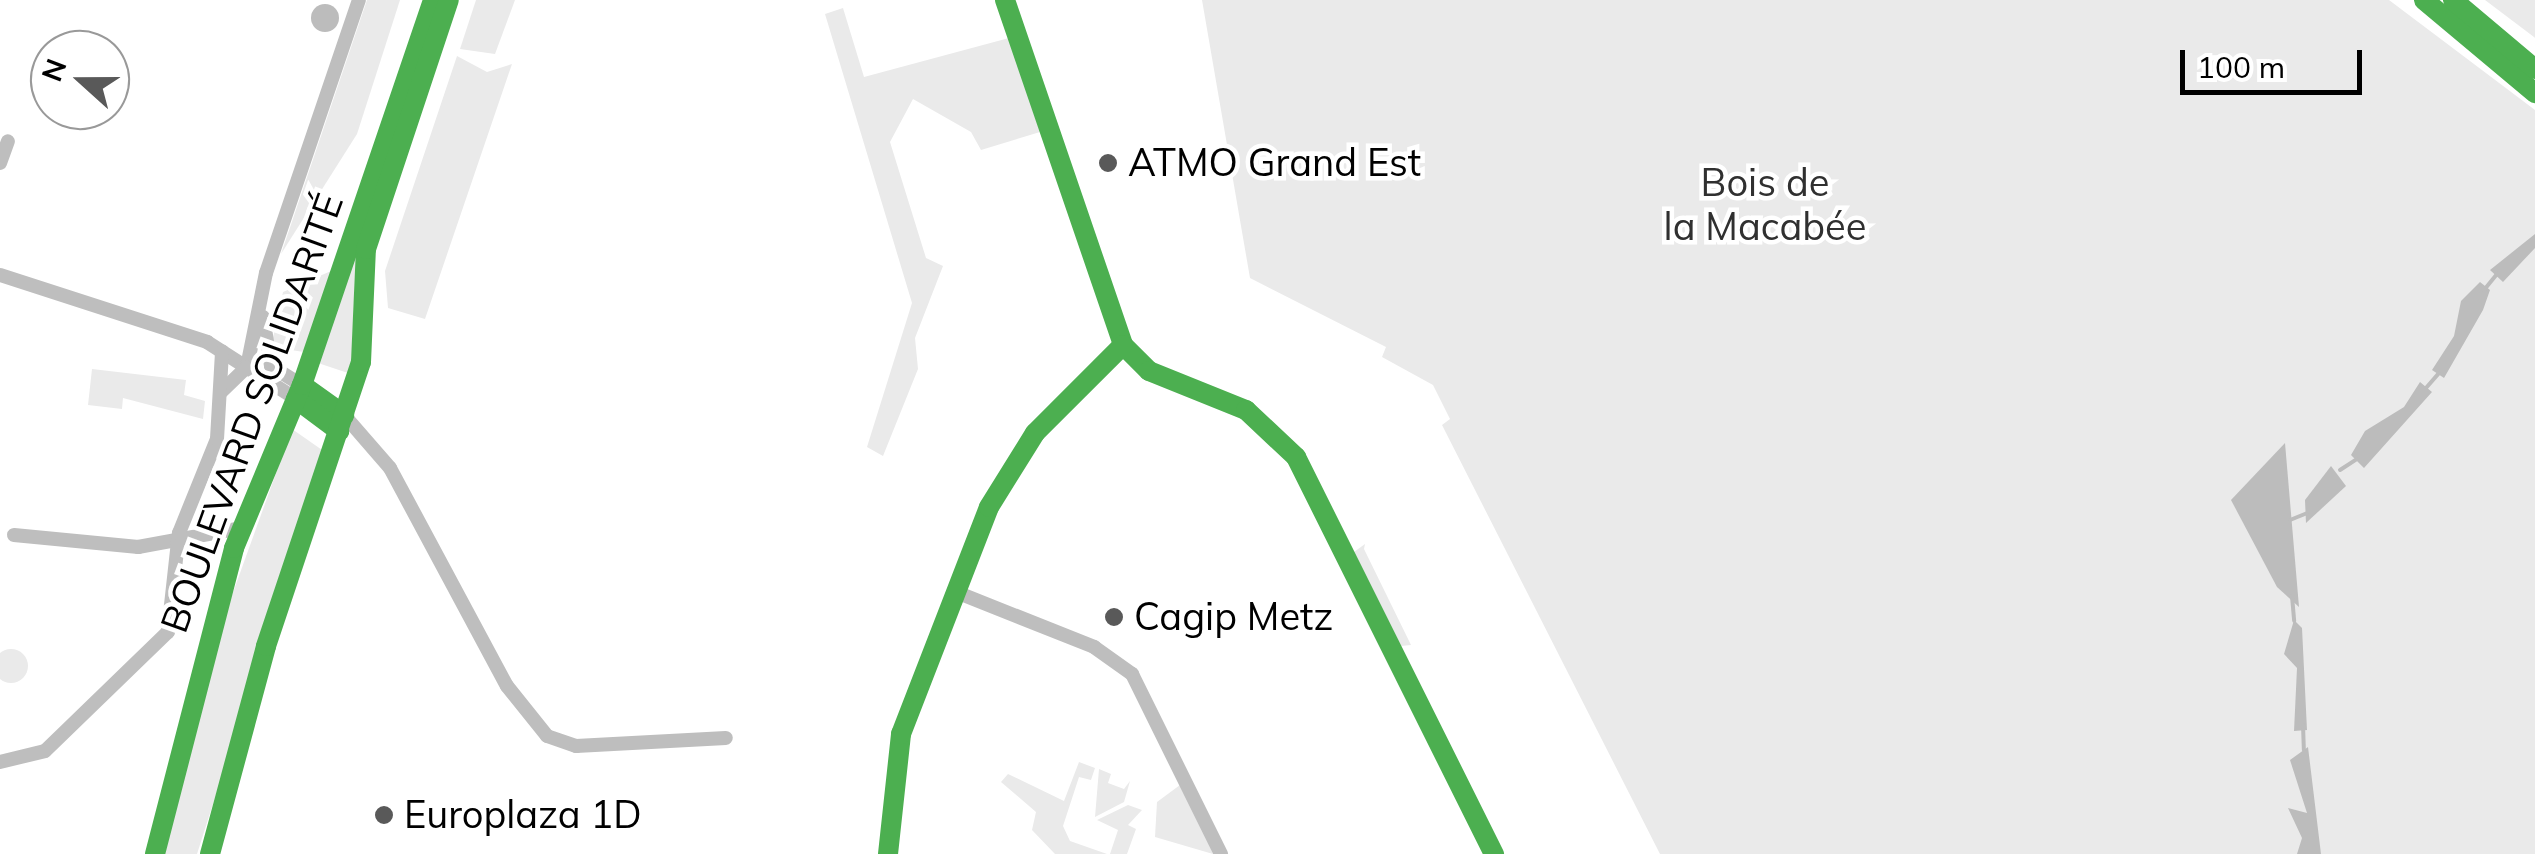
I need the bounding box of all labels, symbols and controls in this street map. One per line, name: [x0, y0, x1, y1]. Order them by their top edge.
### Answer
north arrow: [30, 30, 130, 130]
scale bar: [2185, 30, 2368, 92]
text: 100 m: [2197, 48, 2285, 86]
text: N: [33, 54, 74, 86]
place label: ATMO Grand Est: [1128, 140, 1421, 186]
marker: ATMO Grand Est: [1097, 152, 1119, 174]
park label: Bois de la Macabée: [1664, 160, 1866, 250]
street label: BOULEVARD SOLIDARITÉ: [151, 187, 353, 639]
place label: Cagip Metz: [1134, 594, 1333, 640]
marker: Cagip Metz: [1103, 606, 1125, 628]
place label: Europlaza 1D: [404, 792, 642, 838]
marker: Europlaza 1D: [373, 804, 395, 826]

